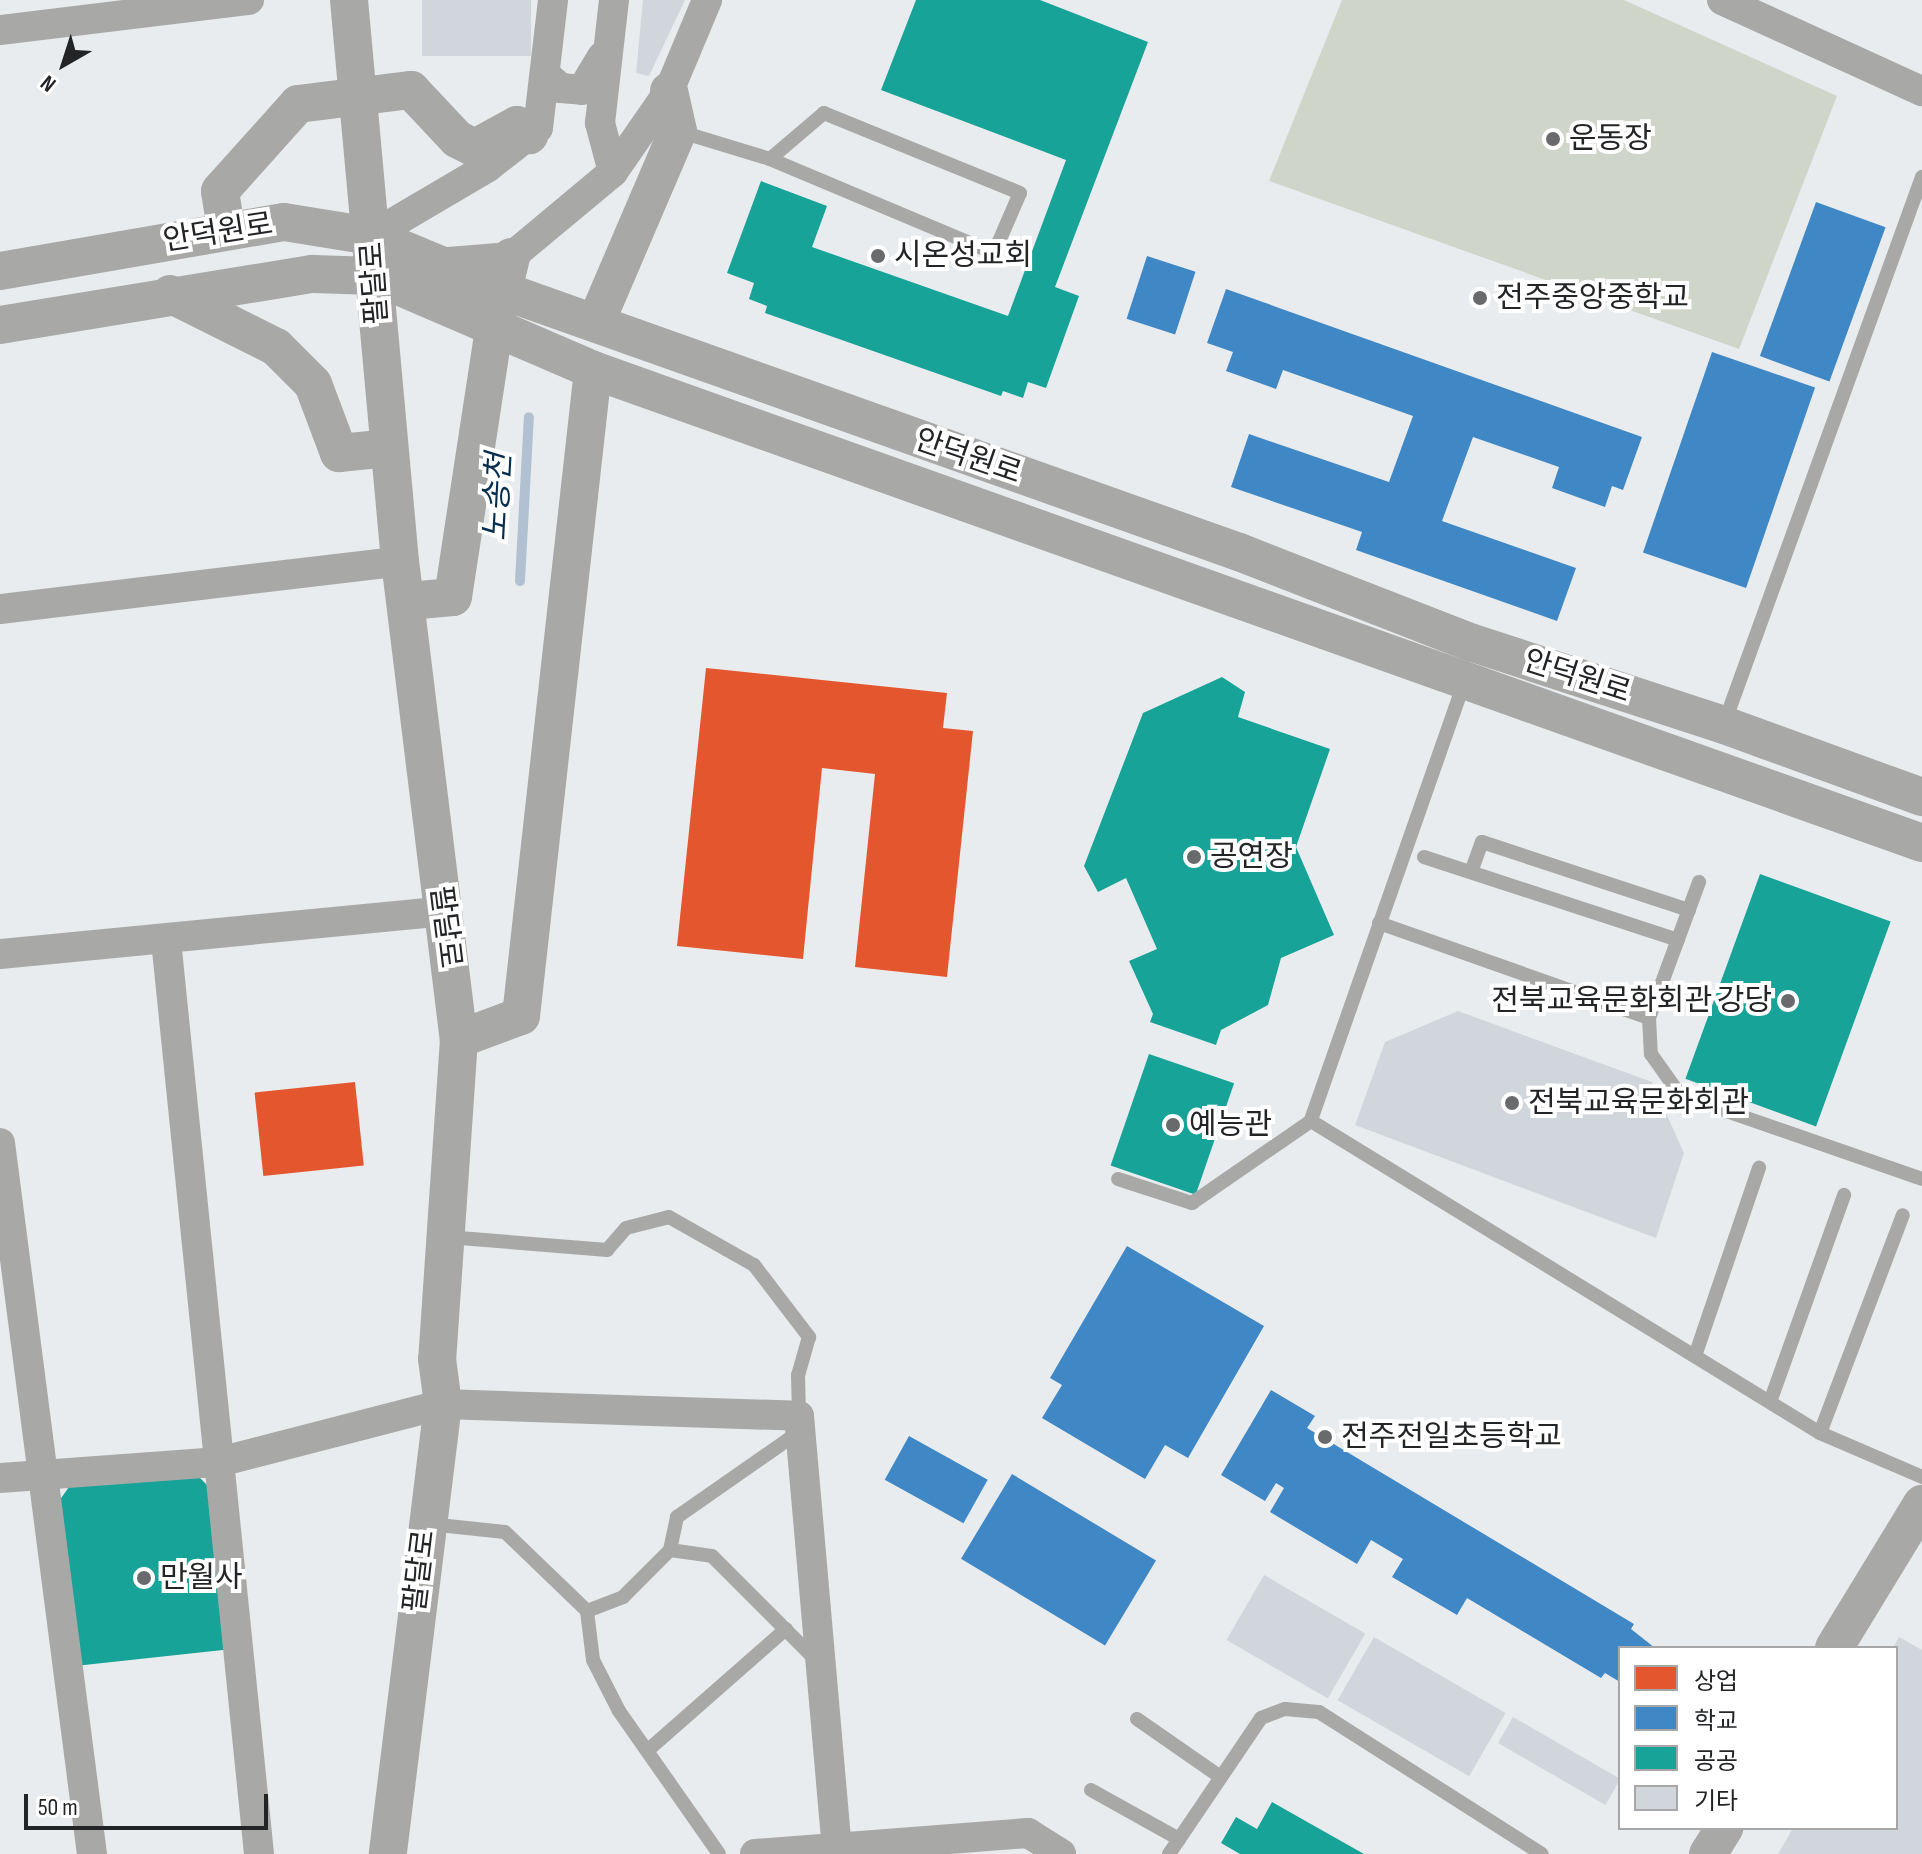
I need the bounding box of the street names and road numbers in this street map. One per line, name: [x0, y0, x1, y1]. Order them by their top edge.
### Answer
street label: 안덕원로: [161, 207, 275, 259]
street label: 팔달로: [354, 240, 396, 326]
street label: 안덕원로: [910, 422, 1026, 492]
street label: 안덕원로: [1519, 643, 1635, 711]
street label: 팔달로: [422, 884, 468, 970]
street label: 팔달로: [397, 1528, 443, 1614]

